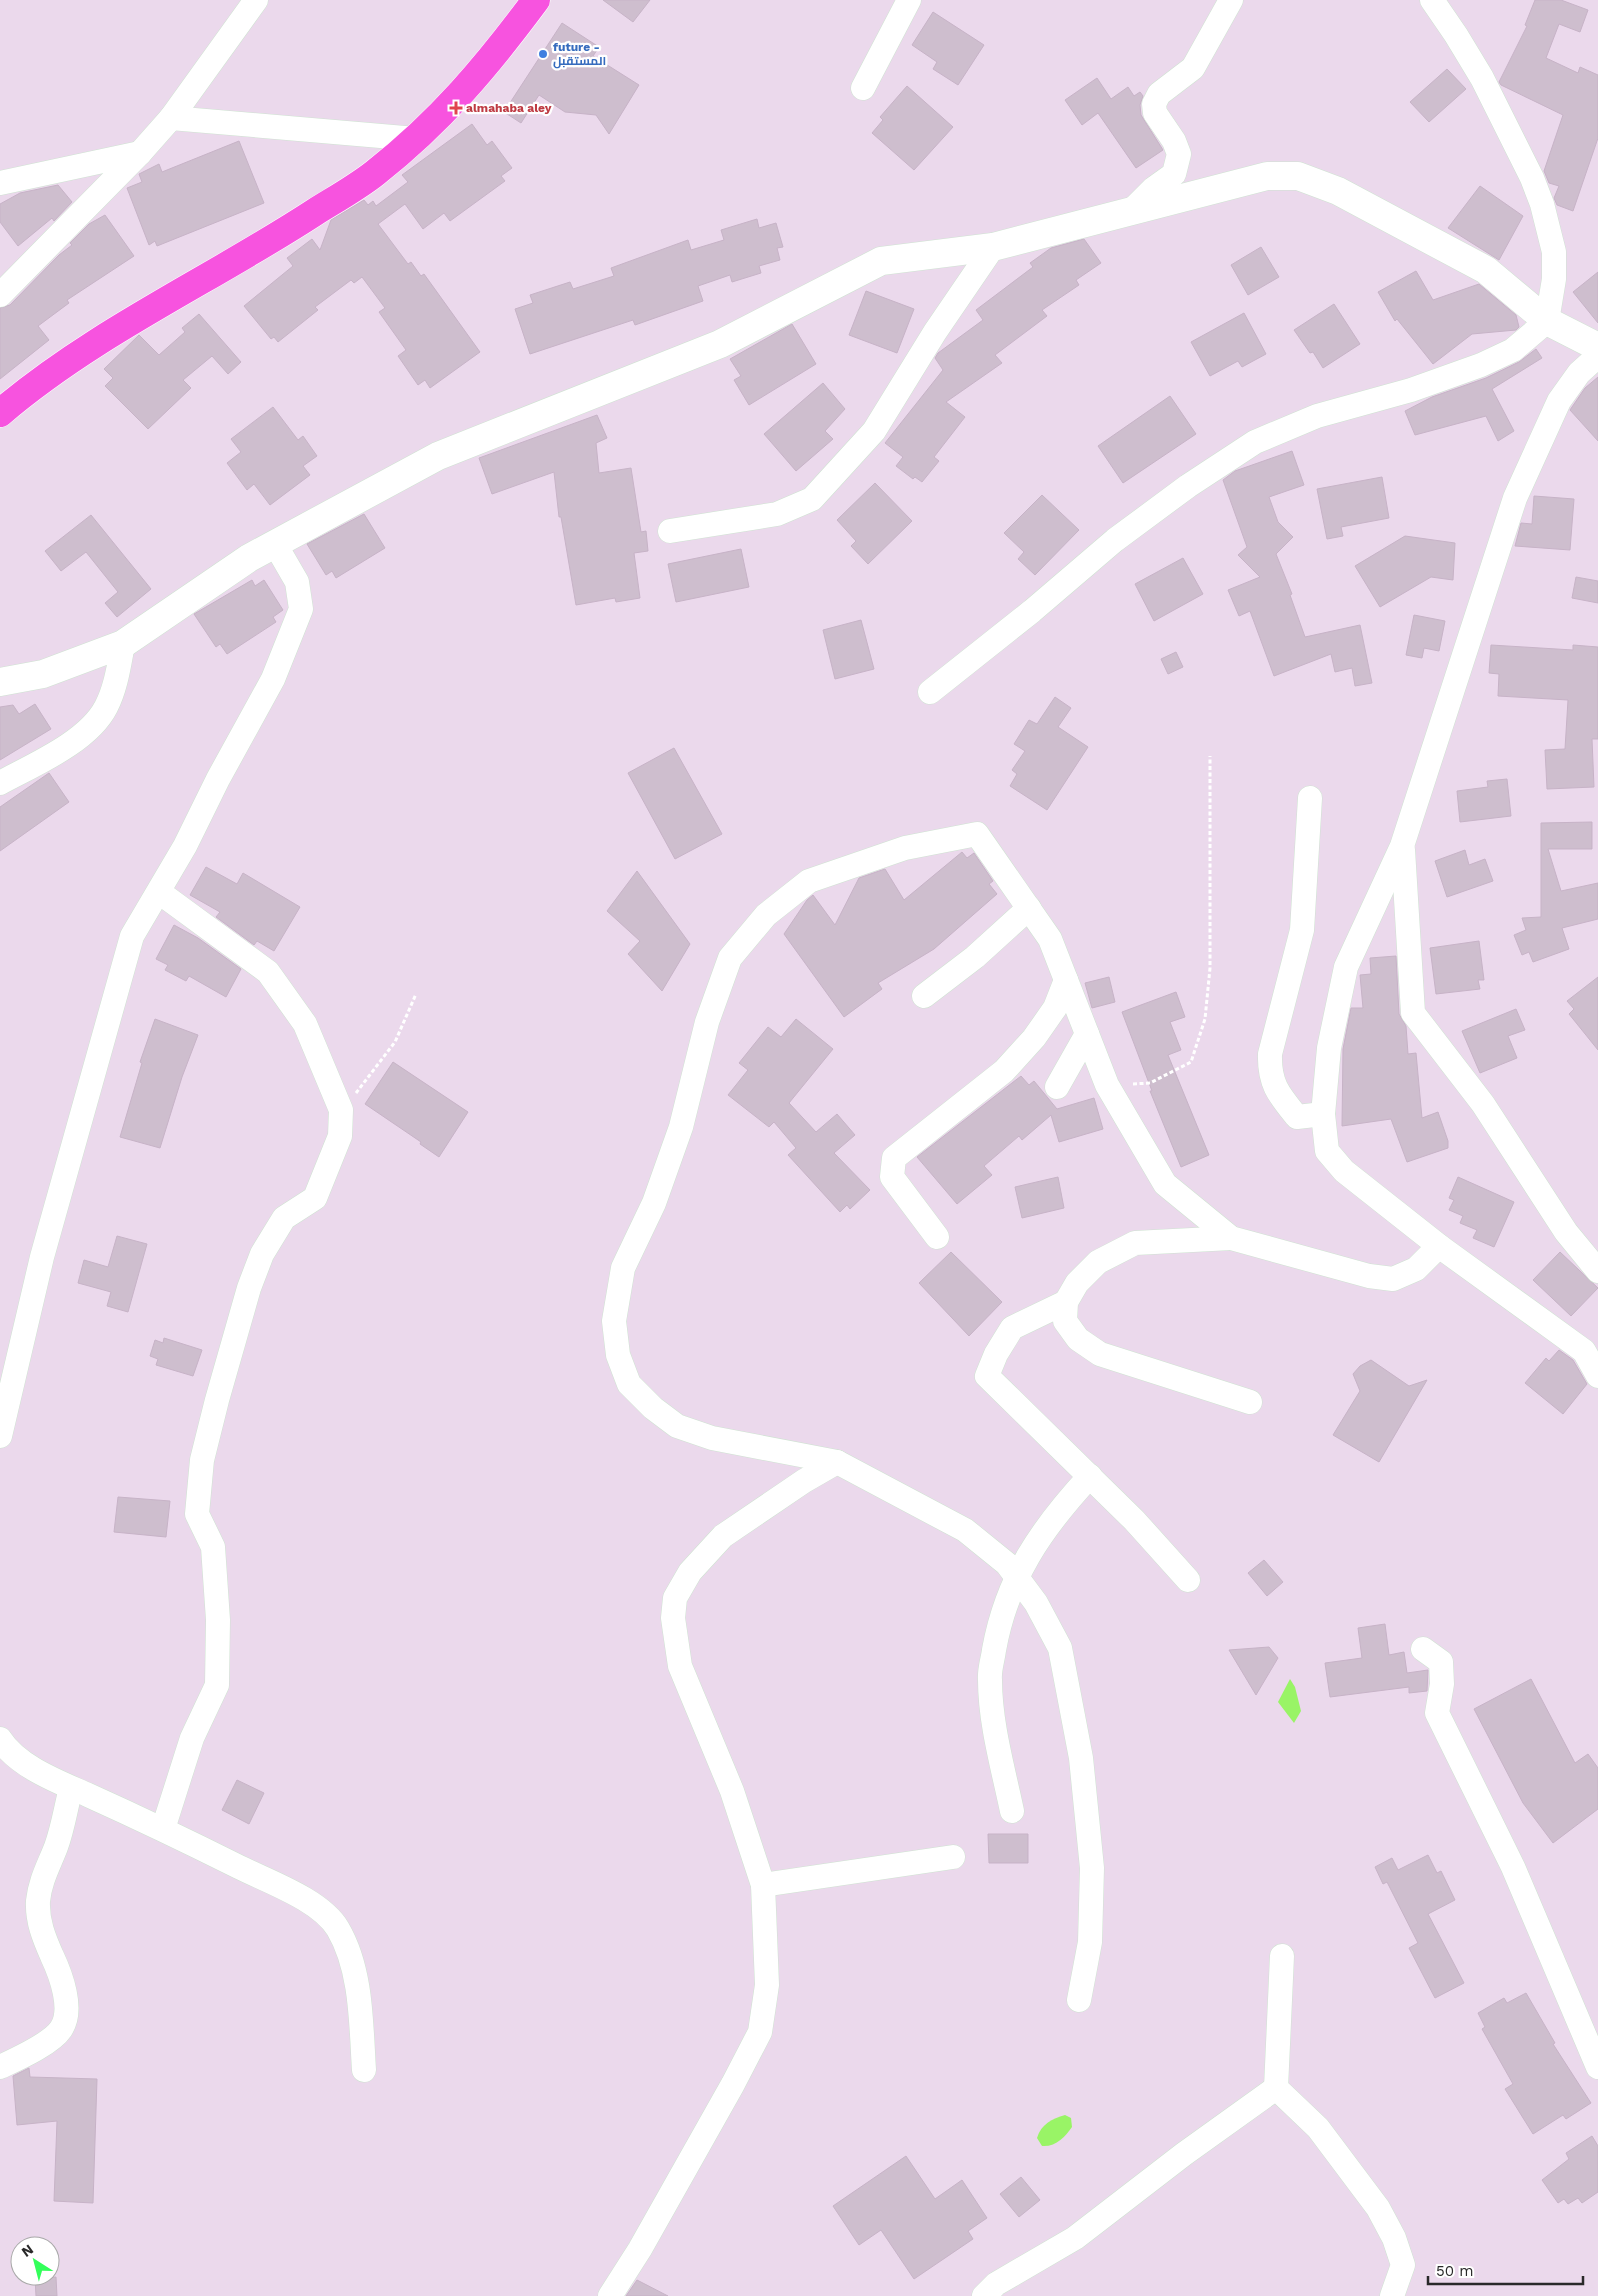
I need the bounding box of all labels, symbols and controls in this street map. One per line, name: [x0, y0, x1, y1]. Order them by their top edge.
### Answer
place label: future - المستقبل: [553, 40, 606, 69]
marker: future - المستقبل: [537, 48, 549, 60]
place label: almahaba aley: [466, 101, 552, 115]
marker: almahaba aley: [450, 102, 462, 114]
north arrow: [10, 2236, 60, 2286]
text: N: [18, 2241, 36, 2260]
scale bar: [1428, 2254, 1583, 2286]
text: 50 m: [1436, 2262, 1473, 2280]

